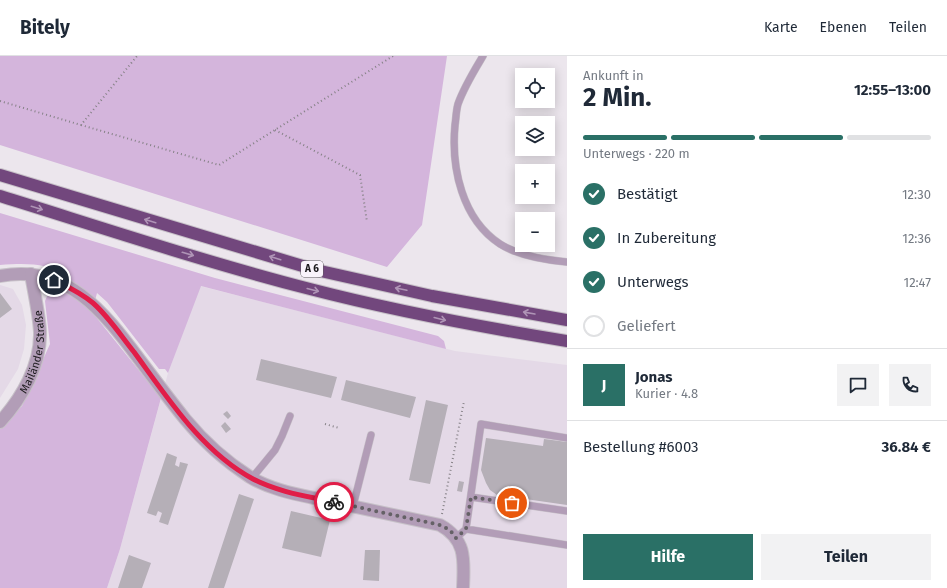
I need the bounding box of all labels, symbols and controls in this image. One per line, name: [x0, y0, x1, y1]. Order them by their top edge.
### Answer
text: Bitely: [20, 16, 70, 39]
text: Karte: [764, 19, 798, 36]
text: Ebenen: [820, 19, 867, 36]
text: Teilen: [889, 19, 927, 36]
map controls: [515, 68, 555, 252]
button: locate: [515, 68, 555, 108]
text: Ankunft in: [583, 68, 644, 83]
text: 12:55–13:00: [854, 81, 931, 99]
text: 2 Min.: [583, 82, 652, 113]
button: layers: [515, 116, 555, 156]
text: Unterwegs · 220 m: [583, 146, 690, 161]
button: +: [515, 164, 555, 204]
icon: check: [583, 183, 605, 205]
text: Bestätigt: [617, 185, 678, 203]
text: 12:30: [902, 187, 931, 202]
one-way arrow: [31, 205, 44, 212]
button: −: [515, 212, 555, 252]
one-way arrow: [144, 217, 157, 224]
icon: check: [583, 227, 605, 249]
text: In Zubereitung: [617, 229, 716, 247]
text: 12:36: [902, 231, 931, 246]
one-way arrow: [182, 251, 195, 259]
one-way arrow: [268, 254, 281, 261]
road number: A 6: [301, 261, 323, 277]
pin: [37, 263, 71, 297]
icon: home: [43, 269, 65, 291]
icon: check: [583, 271, 605, 293]
text: Unterwegs: [617, 273, 689, 291]
text: 12:47: [904, 275, 931, 290]
one-way arrow: [395, 284, 408, 292]
one-way arrow: [307, 286, 320, 294]
street label: Mailänder Straße: [17, 309, 47, 395]
one-way arrow: [522, 309, 535, 317]
one-way arrow: [433, 316, 446, 323]
text: Geliefert: [617, 317, 676, 335]
button: chat: [837, 364, 879, 406]
button: phone: [889, 364, 931, 406]
text: Jonas: [635, 368, 673, 386]
text: J: [602, 376, 606, 394]
text: Kurier · 4.8: [635, 386, 698, 401]
text: Bestellung #6003: [583, 438, 699, 456]
text: 36.84 €: [882, 438, 931, 456]
courier: [314, 482, 354, 522]
pin: [495, 486, 529, 520]
icon: bike: [323, 491, 345, 513]
icon: bag: [501, 492, 523, 514]
button: Hilfe: [583, 534, 753, 580]
button: Teilen: [761, 534, 931, 580]

